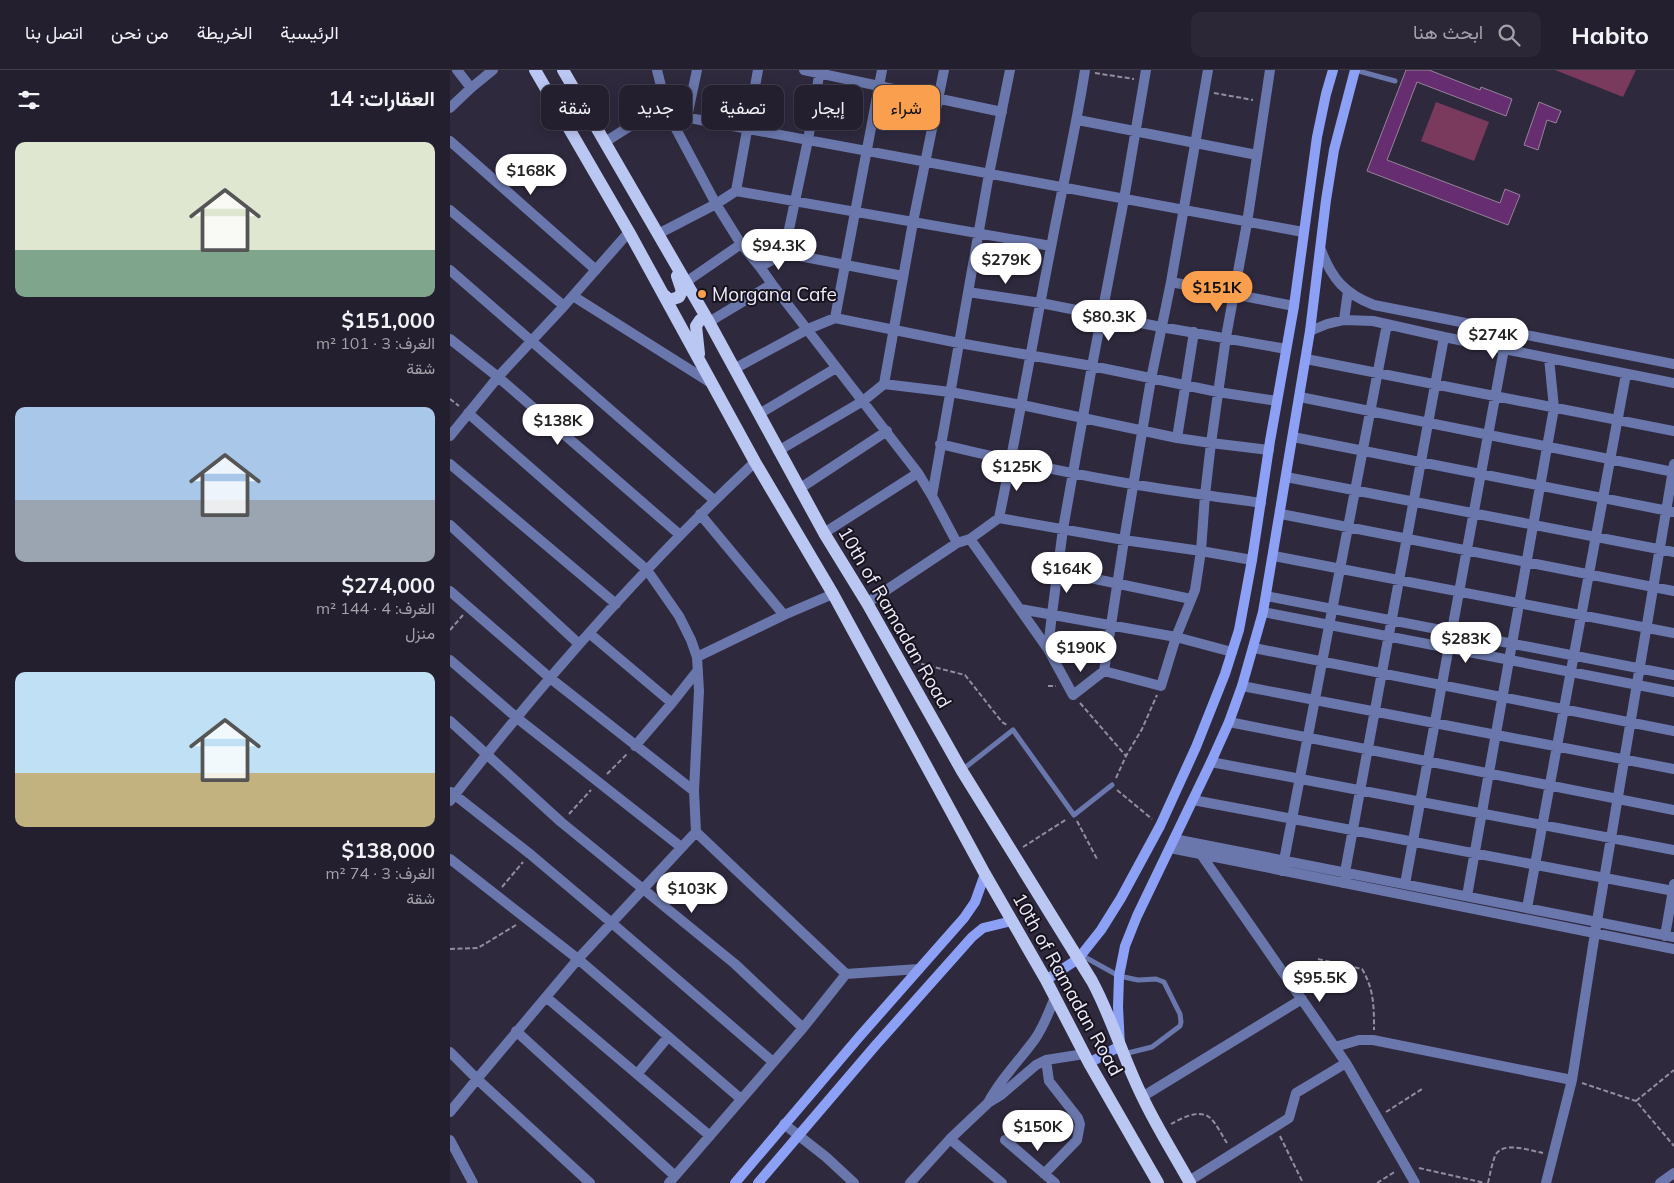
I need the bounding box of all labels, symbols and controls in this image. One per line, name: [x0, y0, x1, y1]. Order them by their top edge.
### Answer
search box: [1191, 12, 1541, 57]
text: ابحث هنا: [1413, 20, 1483, 44]
text: Habito: [1571, 20, 1649, 50]
text: اتصل بنا: [25, 21, 83, 44]
text: من نحن: [111, 21, 169, 44]
text: الخريطة: [197, 21, 252, 44]
text: الرئيسية: [280, 21, 339, 44]
icon: search: [1495, 21, 1523, 49]
text: العقارات: 14: [328, 85, 435, 111]
chip: شقة: [541, 85, 609, 130]
chip: جديد: [619, 85, 692, 130]
chip: تصفية: [702, 85, 784, 130]
chip: إيجار: [794, 85, 863, 130]
chip: شراء: [873, 85, 940, 130]
icon: filters: [15, 86, 43, 114]
pin: $168K: [496, 154, 566, 196]
text: $168K: [506, 160, 556, 180]
icon: home: [180, 175, 270, 265]
pin: $94.3K: [738, 228, 820, 271]
text: $94.3K: [752, 235, 806, 255]
pin: $279K: [971, 242, 1041, 285]
text: $279K: [981, 249, 1031, 269]
pin: $151K: [1182, 270, 1252, 313]
text: $151K: [1192, 277, 1242, 297]
place label: Morgana Cafe: [712, 282, 837, 306]
marker: Morgana Cafe: [696, 288, 708, 300]
pin: $80.3K: [1068, 300, 1150, 342]
text: $80.3K: [1082, 306, 1136, 326]
text: $151,000: [342, 307, 435, 333]
pin: $274K: [1458, 318, 1528, 360]
text: $274K: [1468, 324, 1518, 344]
text: الغرف: 3 · 101 m²: [316, 333, 435, 353]
text: شقة: [406, 358, 435, 378]
pin: $138K: [523, 404, 593, 446]
text: $138K: [533, 410, 583, 430]
icon: home: [180, 440, 270, 530]
pin: $125K: [982, 450, 1052, 492]
text: $125K: [992, 456, 1042, 476]
street label: 10th of Ramadan Road: [833, 522, 957, 712]
pin: $164K: [1032, 552, 1102, 594]
text: $164K: [1042, 558, 1092, 578]
text: $274,000: [342, 572, 435, 598]
text: الغرف: 4 · 144 m²: [316, 598, 435, 618]
pin: $283K: [1431, 622, 1501, 664]
text: منزل: [405, 623, 435, 643]
text: $283K: [1441, 628, 1491, 648]
pin: $190K: [1046, 630, 1116, 673]
text: $190K: [1056, 637, 1106, 657]
icon: home: [180, 705, 270, 795]
text: $138,000: [342, 837, 435, 863]
text: الغرف: 3 · 74 m²: [326, 863, 435, 883]
pin: $103K: [657, 872, 727, 914]
text: $103K: [667, 878, 717, 898]
text: شقة: [406, 888, 435, 908]
street label: 10th of Ramadan Road: [1008, 888, 1128, 1080]
pin: $95.5K: [1279, 960, 1361, 1003]
text: $95.5K: [1293, 967, 1347, 987]
pin: $150K: [1003, 1110, 1073, 1152]
text: $150K: [1013, 1116, 1063, 1136]

